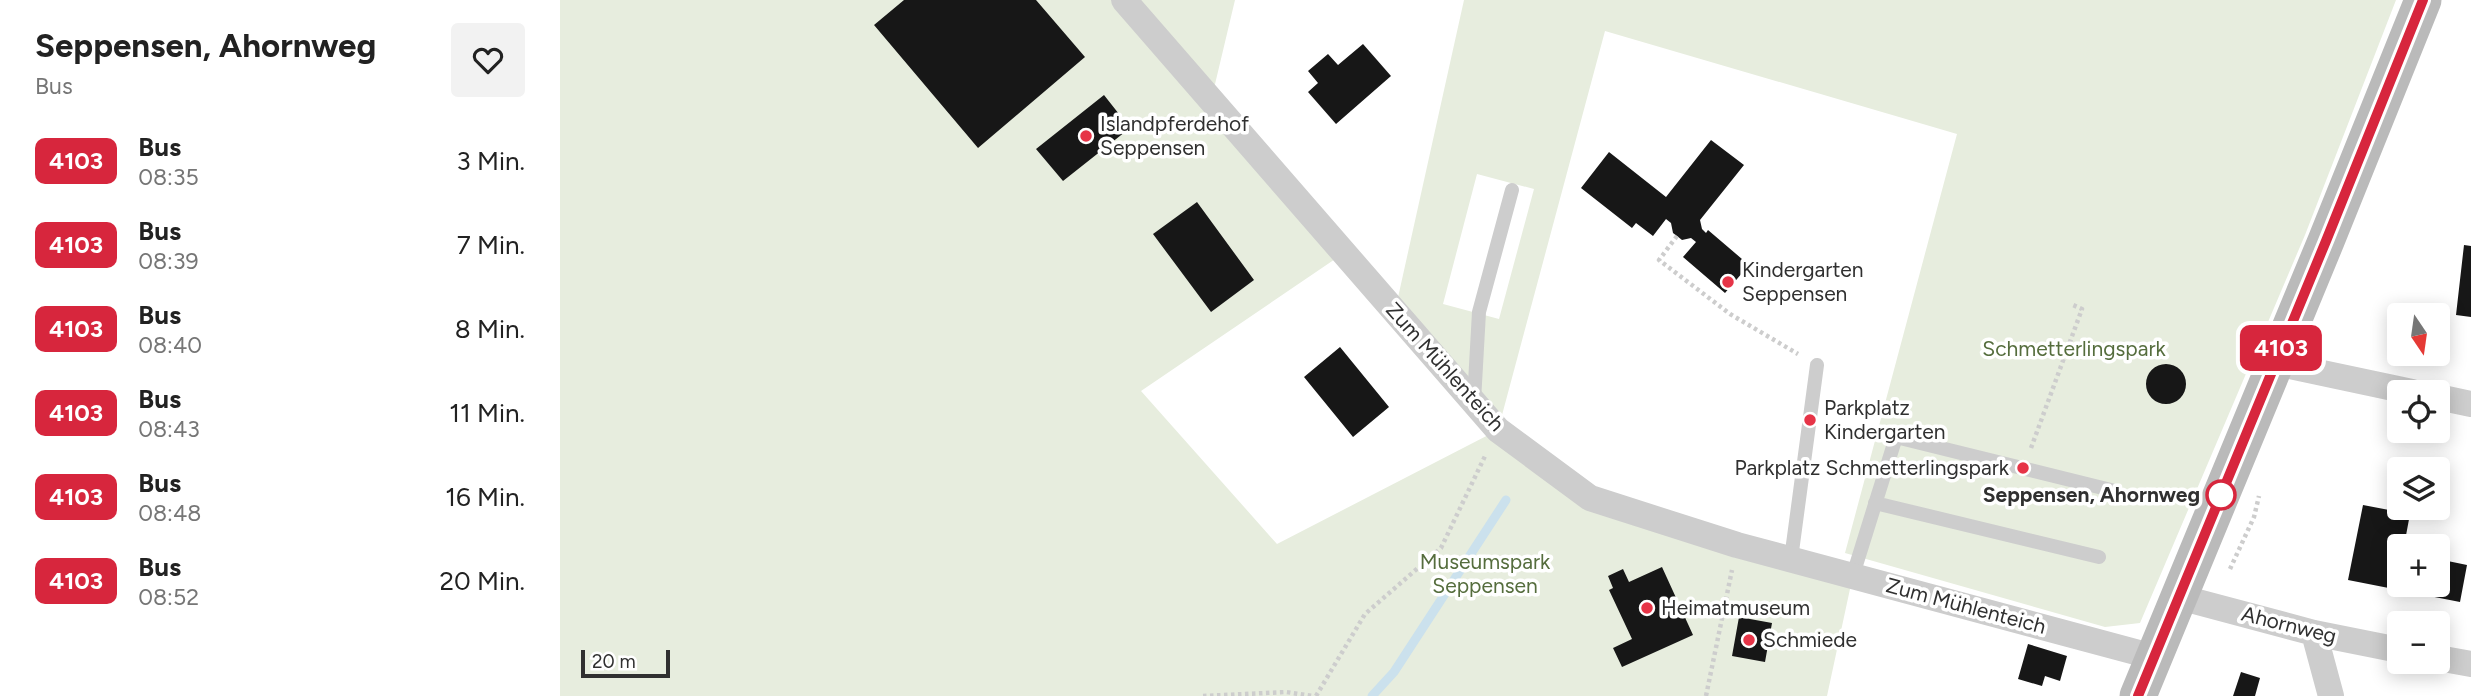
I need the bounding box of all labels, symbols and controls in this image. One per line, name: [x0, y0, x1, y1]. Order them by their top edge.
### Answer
button: heart: [451, 23, 525, 97]
text: Seppensen, Ahornweg: [35, 26, 376, 65]
text: Bus: [35, 72, 73, 100]
place label: Islandpferdehof Seppensen: [1100, 111, 1249, 160]
marker: Islandpferdehof Seppensen: [1078, 128, 1094, 144]
text: Bus: [138, 131, 181, 163]
text: 3 Min.: [456, 145, 525, 177]
text: 4103: [49, 146, 103, 175]
text: 08:35: [138, 163, 199, 191]
text: Bus: [138, 215, 181, 247]
text: 7 Min.: [457, 229, 525, 261]
text: 4103: [49, 230, 103, 259]
text: 08:39: [138, 247, 198, 275]
place label: Kindergarten Seppensen: [1742, 257, 1863, 306]
marker: Kindergarten Seppensen: [1720, 274, 1736, 290]
street label: Zum Mühlenteich: [1381, 297, 1510, 436]
text: Bus: [138, 299, 181, 331]
north arrow: [2387, 303, 2450, 366]
map controls: [2387, 303, 2450, 674]
text: 8 Min.: [455, 313, 525, 345]
text: 4103: [49, 314, 103, 343]
line badge: 4103: [2232, 325, 2330, 371]
text: 08:40: [138, 331, 202, 359]
text: 4103: [2254, 333, 2308, 362]
park label: Schmetterlingspark: [1982, 336, 2167, 361]
button: locate: [2387, 380, 2450, 443]
text: Bus: [138, 383, 181, 415]
place label: Parkplatz Kindergarten: [1824, 395, 1945, 444]
text: 11 Min.: [449, 397, 525, 429]
text: 4103: [49, 398, 103, 427]
marker: Parkplatz Kindergarten: [1802, 412, 1818, 428]
text: 08:43: [138, 415, 200, 443]
place label: Parkplatz Schmetterlingspark: [1734, 455, 2010, 480]
button: layers: [2387, 457, 2450, 520]
marker: Parkplatz Schmetterlingspark: [2015, 460, 2031, 476]
text: Bus: [138, 467, 181, 499]
marker: Seppensen, Ahornweg: [2206, 480, 2236, 510]
text: 16 Min.: [445, 481, 525, 513]
text: 4103: [49, 482, 103, 511]
place label: Seppensen, Ahornweg: [1983, 482, 2200, 507]
text: 08:48: [138, 499, 201, 527]
button: +: [2387, 534, 2450, 597]
park label: Museumspark Seppensen: [1420, 549, 1551, 598]
text: Bus: [138, 551, 181, 583]
text: 20 Min.: [439, 565, 525, 597]
text: 4103: [49, 566, 103, 595]
street label: Zum Mühlenteich: [1883, 572, 2049, 639]
text: 08:52: [138, 583, 199, 611]
place label: Heimatmuseum: [1661, 595, 1810, 620]
marker: Heimatmuseum: [1639, 600, 1655, 616]
street label: Ahornweg: [2239, 601, 2339, 648]
button: −: [2387, 611, 2450, 674]
place label: Schmiede: [1763, 627, 1857, 652]
marker: Schmiede: [1741, 632, 1757, 648]
scale bar: [581, 647, 670, 679]
text: 20 m: [592, 650, 636, 673]

